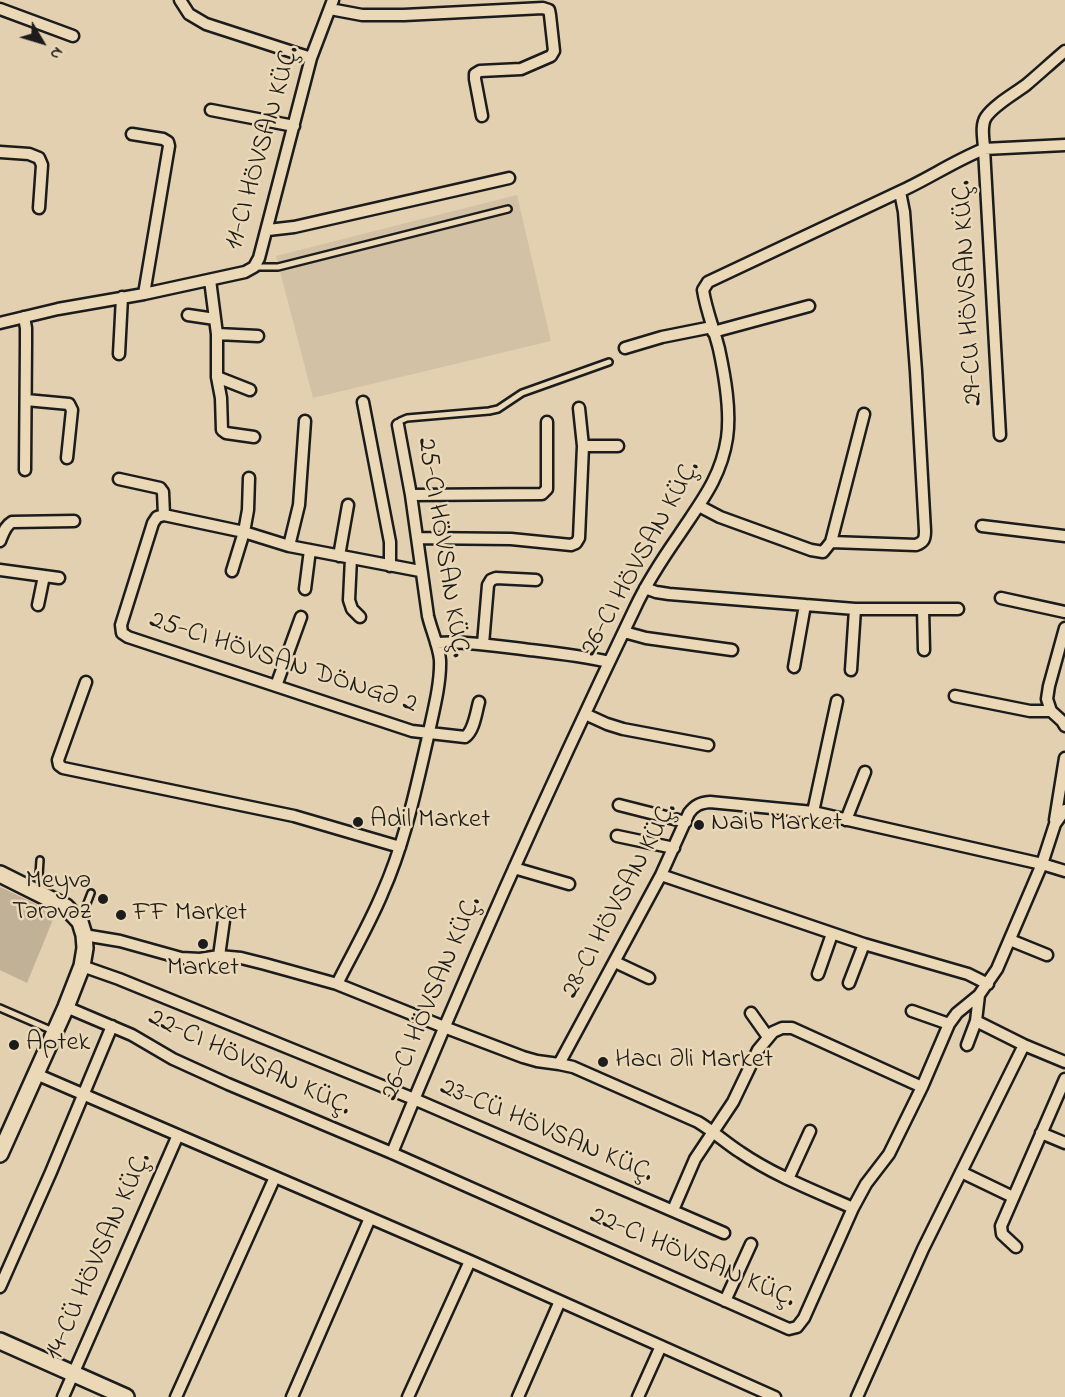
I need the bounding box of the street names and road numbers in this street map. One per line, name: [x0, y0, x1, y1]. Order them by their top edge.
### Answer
street label: 11-CI HÖVSAN KÜÇ.: [219, 42, 309, 254]
street label: 29-CU HÖVSAN KÜÇ.: [948, 179, 992, 407]
street label: 25-CI HÖVSAN KÜÇ.: [408, 436, 474, 660]
street label: 26-CI HÖVSAN KÜÇ.: [575, 455, 709, 663]
street label: 25-CI HÖVSAN DÖNGƏ 2: [145, 605, 421, 723]
street label: 28-CI HÖVSAN KÜÇ.: [556, 798, 686, 1004]
street label: 26-CI HÖVSAN KÜÇ.: [375, 892, 491, 1106]
street label: 22-CI HÖVSAN KÜÇ.: [142, 1003, 356, 1125]
street label: 23-CÜ HÖVSAN KÜÇ.: [434, 1072, 658, 1192]
street label: 14-CÜ HÖVSAN KÜÇ.: [40, 1148, 160, 1366]
street label: 22-CI HÖVSAN KÜÇ.: [584, 1201, 800, 1317]

